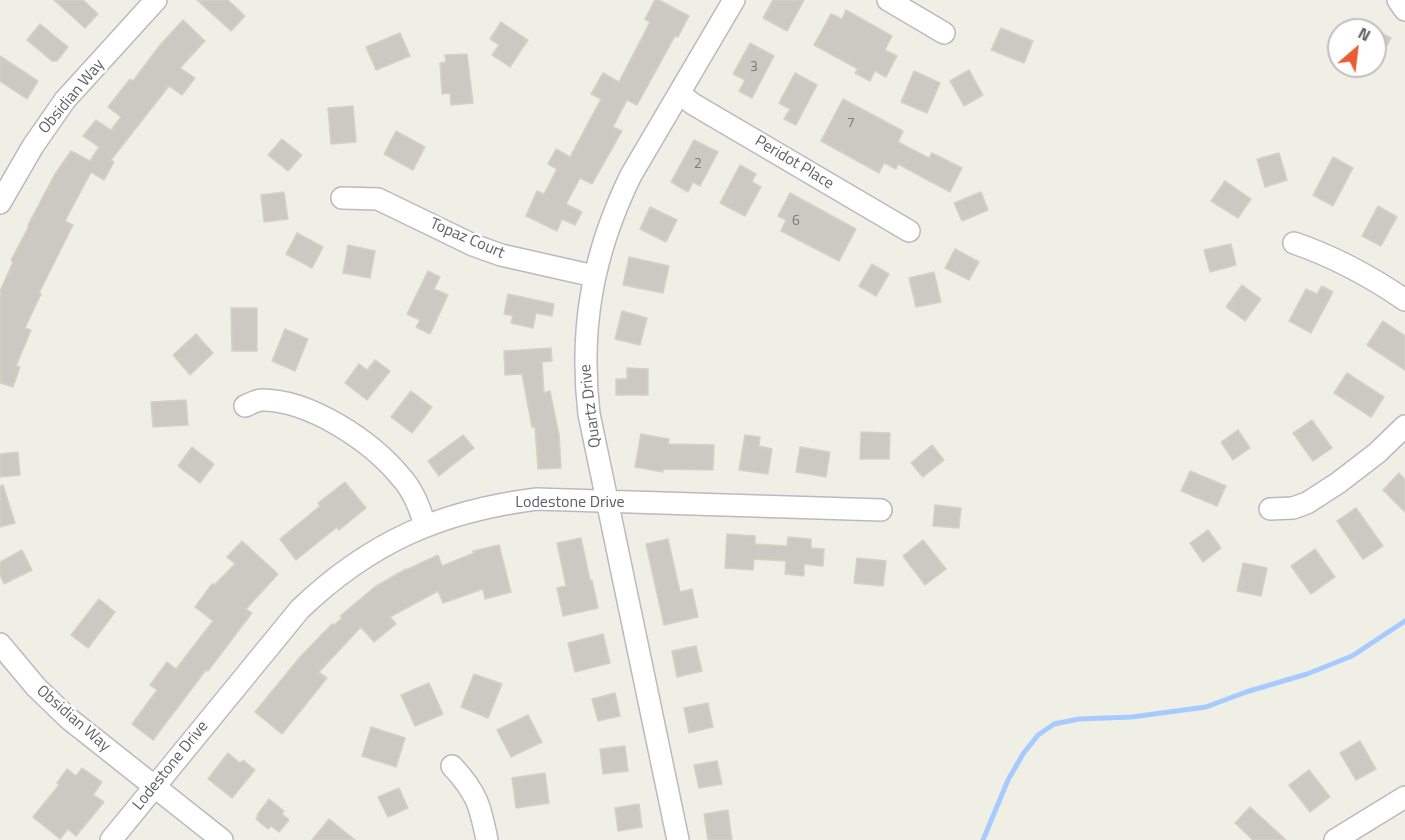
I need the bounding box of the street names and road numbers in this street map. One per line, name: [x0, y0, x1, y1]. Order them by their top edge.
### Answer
street label: Obsidian Way: [35, 56, 109, 138]
street label: Peridot Place: [751, 132, 837, 194]
street label: Topaz Court: [427, 215, 507, 263]
street label: Quartz Drive: [576, 363, 606, 449]
street label: Lodestone Drive: [515, 493, 625, 513]
street label: Obsidian Way: [32, 682, 114, 756]
street label: Lodestone Drive: [129, 718, 213, 814]

